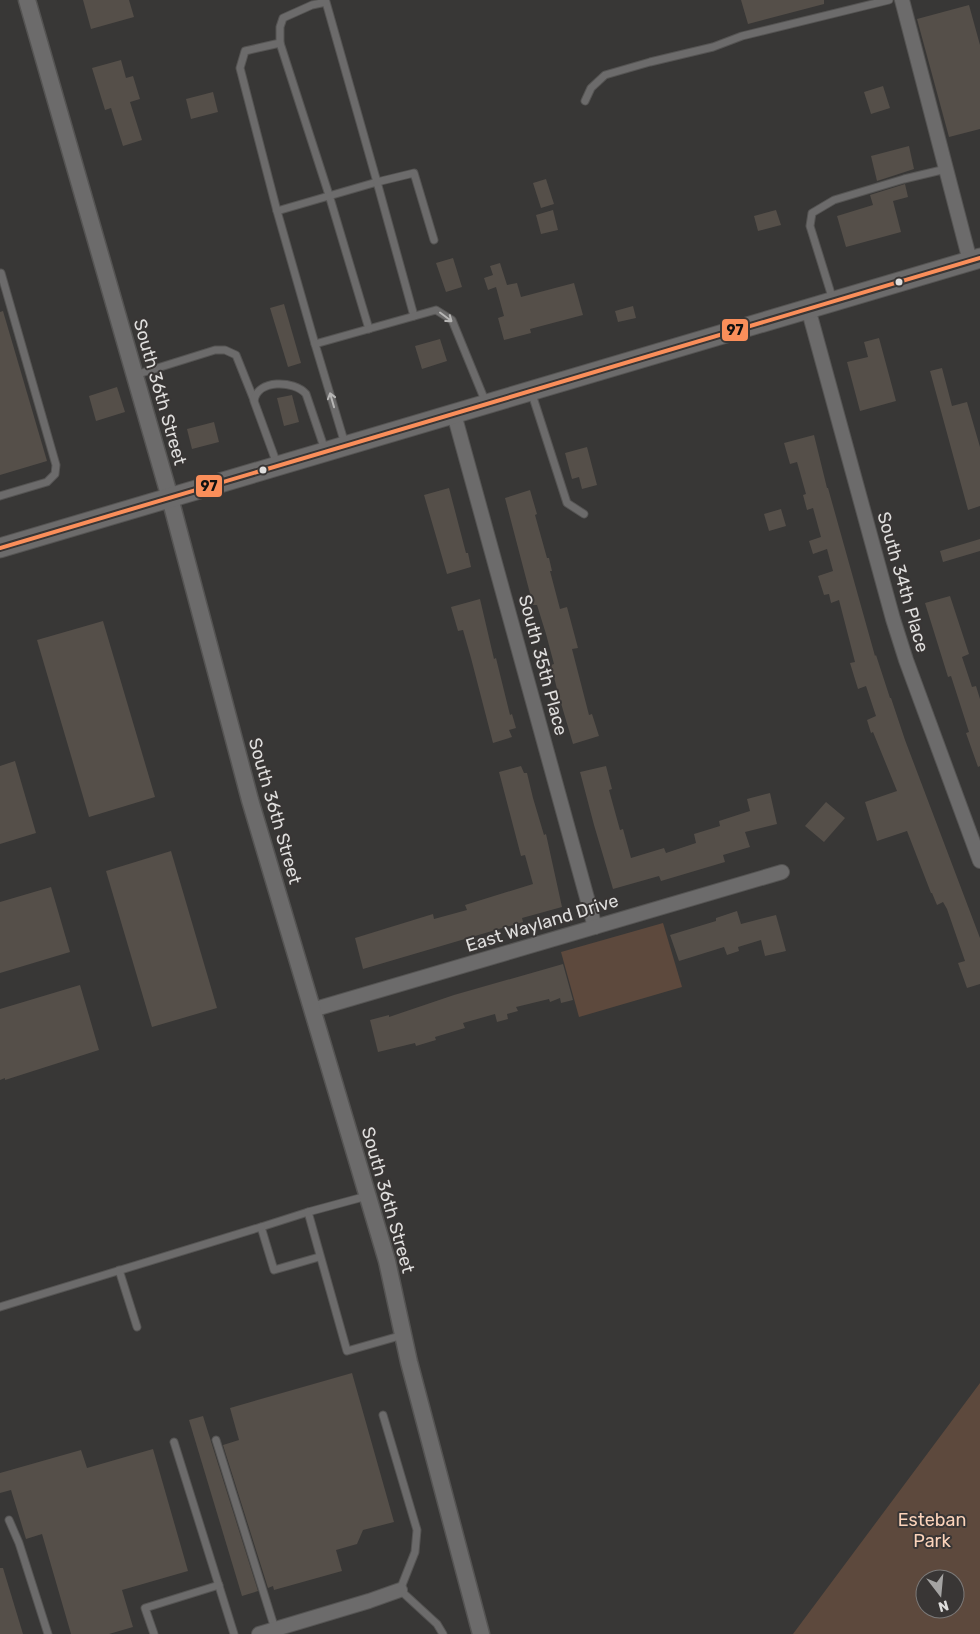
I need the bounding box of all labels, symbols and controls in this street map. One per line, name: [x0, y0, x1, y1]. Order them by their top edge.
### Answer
unlabelled marker: [894, 277, 904, 287]
one-way arrow: [439, 312, 452, 323]
street label: South 36th Street: [129, 316, 191, 468]
line badge: 97: [721, 318, 749, 342]
text: 97: [727, 322, 744, 339]
one-way arrow: [327, 392, 337, 408]
unlabelled marker: [258, 465, 268, 475]
line badge: 97: [195, 474, 223, 498]
text: 97: [201, 478, 218, 495]
street label: South 34th Place: [872, 509, 934, 655]
street label: South 35th Place: [514, 592, 572, 738]
street label: South 36th Street: [244, 735, 306, 887]
street label: East Wayland Drive: [463, 889, 621, 957]
street label: South 36th Street: [357, 1124, 419, 1276]
park label: Esteban Park: [898, 1509, 966, 1552]
north arrow: [915, 1569, 965, 1619]
text: N: [936, 1596, 951, 1616]

